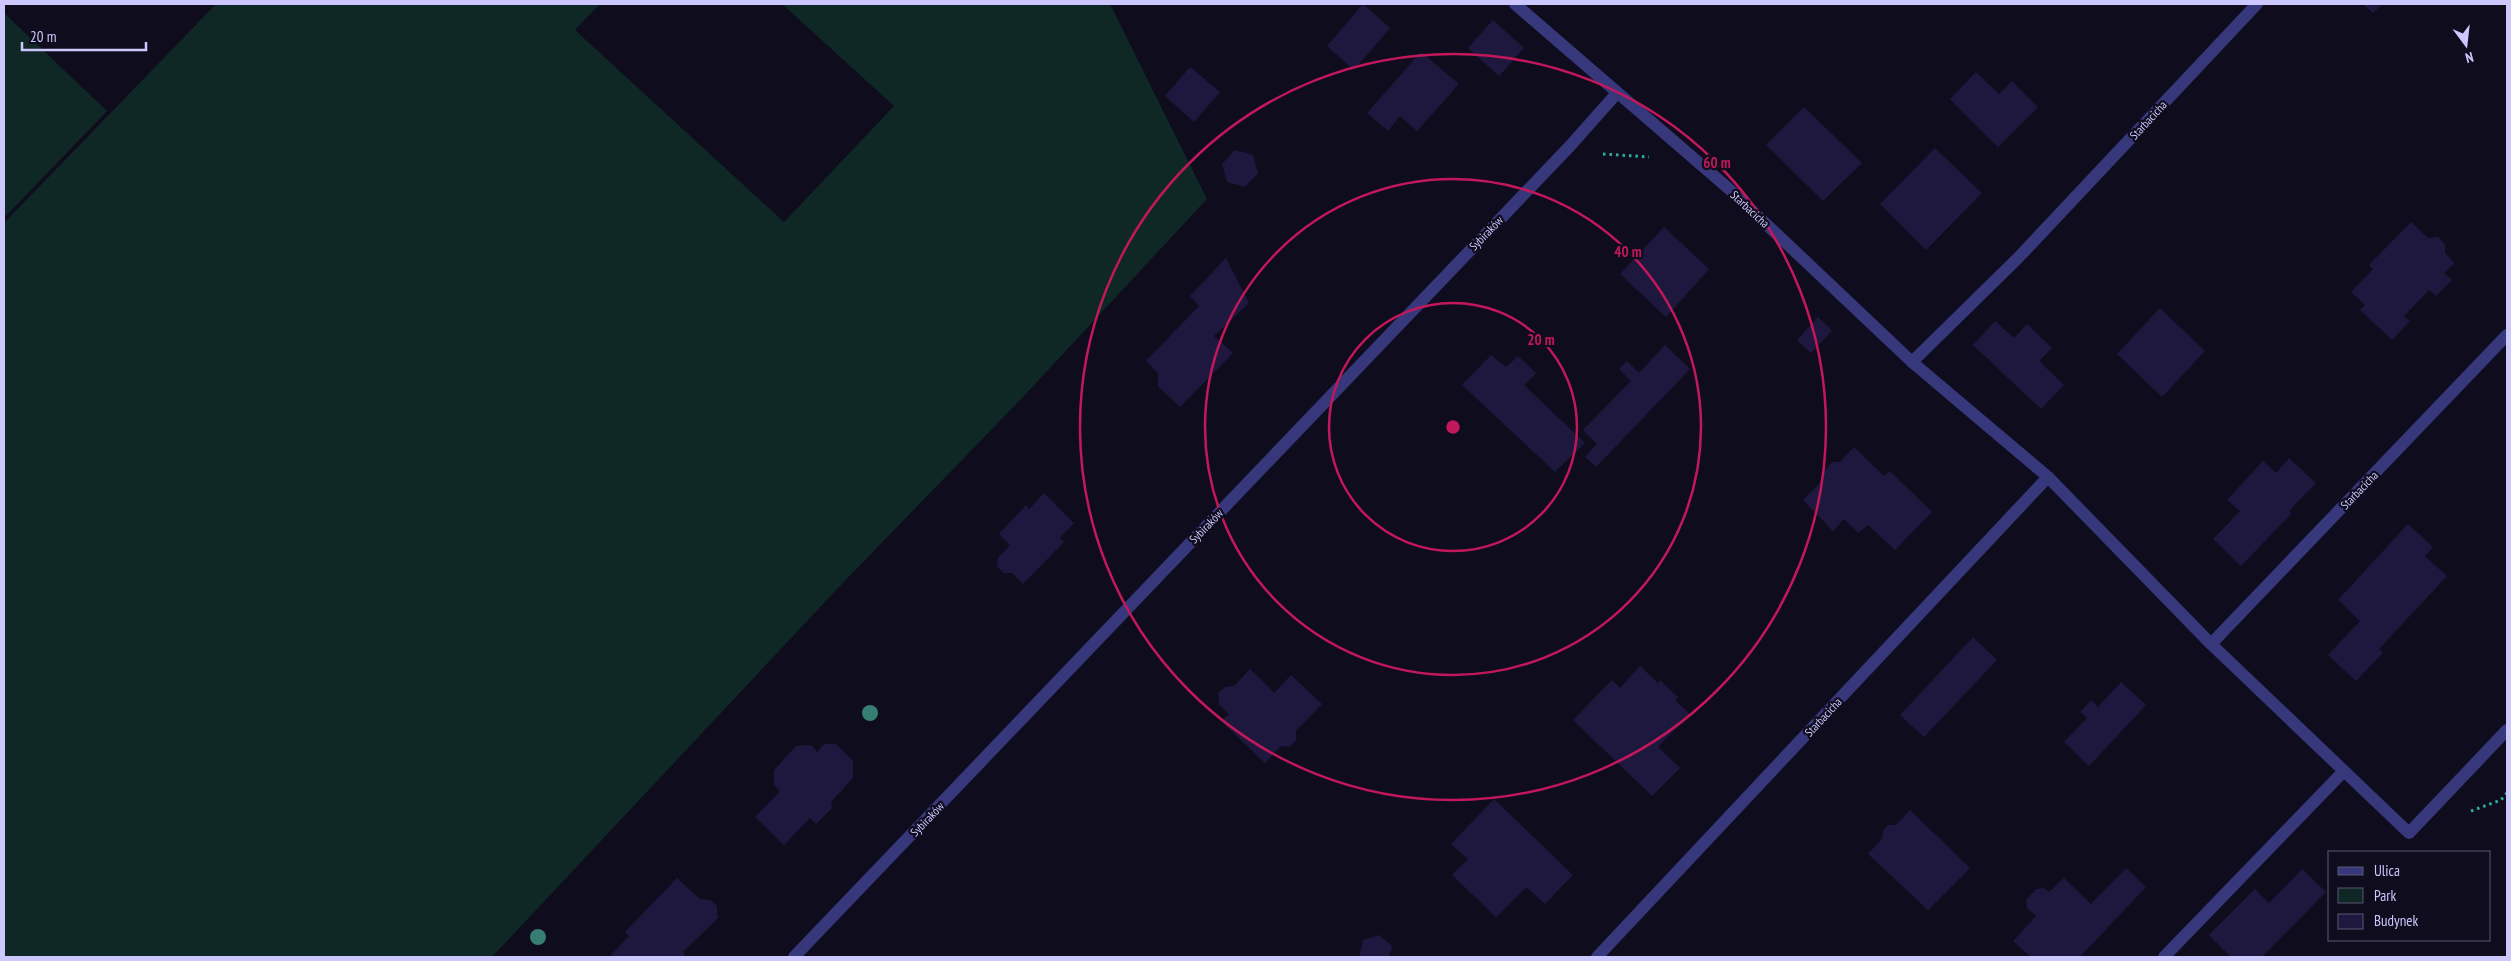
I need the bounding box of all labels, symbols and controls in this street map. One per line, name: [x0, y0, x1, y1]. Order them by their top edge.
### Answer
scale bar: [22, 20, 146, 52]
north arrow: [2441, 20, 2491, 70]
text: 20 m: [30, 27, 56, 46]
text: N: [2463, 48, 2475, 67]
street label: Starbacicha: [2126, 97, 2170, 143]
text: 60 m: [1703, 153, 1731, 172]
street label: Starbacicha: [1727, 187, 1773, 231]
street label: Sybiraków: [1466, 212, 1507, 253]
text: 40 m: [1614, 242, 1642, 261]
text: 20 m: [1527, 330, 1555, 349]
centre of rings: [1444, 418, 1462, 436]
street label: Starbacicha: [2337, 467, 2381, 512]
street label: Sybiraków: [1186, 505, 1227, 546]
street label: Starbacicha: [1801, 694, 1845, 740]
street label: Sybiraków: [907, 798, 948, 839]
legend: [2328, 851, 2491, 941]
text: Ulica: [2374, 861, 2400, 880]
text: Park: [2374, 886, 2396, 905]
text: Budynek: [2374, 911, 2418, 930]

